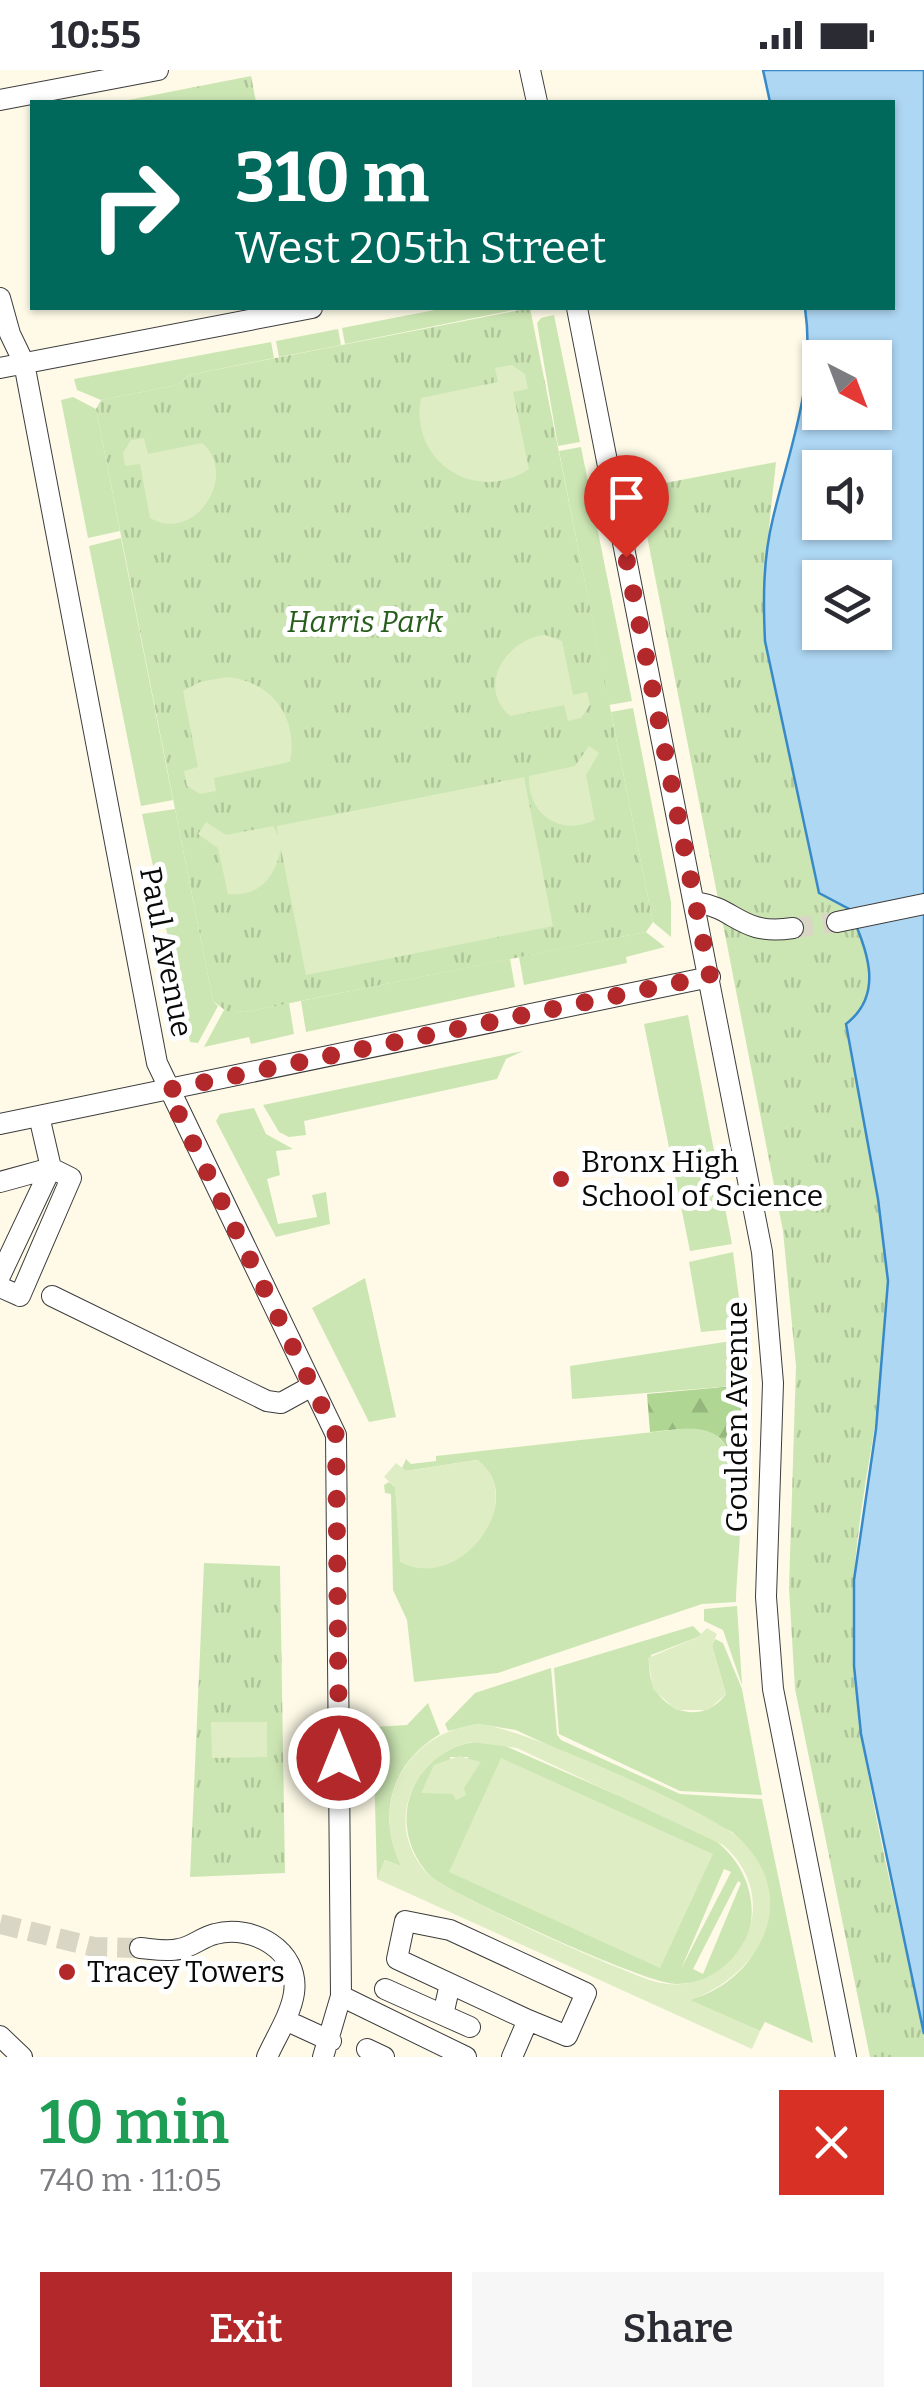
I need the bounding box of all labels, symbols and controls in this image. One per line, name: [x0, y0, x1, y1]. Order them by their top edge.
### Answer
text: 10:55: [50, 12, 141, 58]
text: 310 m: [235, 136, 429, 220]
icon: right: [70, 140, 200, 270]
text: West 205th Street: [235, 221, 606, 275]
north arrow: [802, 340, 892, 430]
map controls: [802, 340, 892, 650]
button: sound: [802, 450, 892, 540]
pin: [584, 455, 669, 558]
icon: arrive: [599, 470, 654, 525]
button: layers: [802, 560, 892, 650]
park label: Harris Park: [287, 604, 444, 640]
street label: Paul Avenue: [132, 864, 200, 1040]
place label: Bronx High School of Science: [581, 1144, 823, 1214]
marker: Bronx High School of Science: [550, 1168, 572, 1190]
street label: Goulden Avenue: [719, 1301, 755, 1533]
position arrow: [287, 1706, 391, 1810]
place label: Tracey Towers: [87, 1954, 285, 1990]
marker: Tracey Towers: [56, 1961, 78, 1983]
text: 10 min: [40, 2087, 229, 2159]
button: close: [779, 2090, 884, 2195]
text: 740 m · 11:05: [40, 2161, 222, 2199]
button: Exit: [40, 2272, 452, 2387]
button: Share: [472, 2272, 884, 2387]

